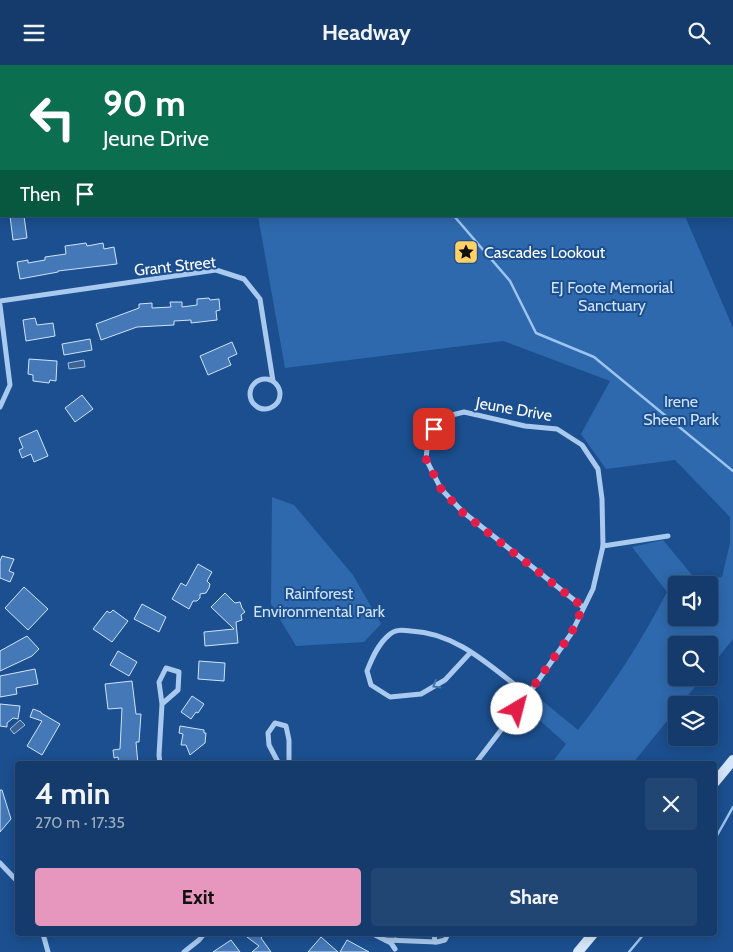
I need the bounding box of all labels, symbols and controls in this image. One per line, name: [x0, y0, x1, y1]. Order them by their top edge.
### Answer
icon: menu: [20, 19, 48, 47]
text: Headway: [322, 19, 411, 46]
icon: search: [685, 19, 713, 47]
text: 90 m: [103, 82, 186, 125]
icon: left: [20, 85, 85, 150]
text: Jeune Drive: [103, 125, 209, 152]
icon: arrive: [71, 180, 99, 208]
text: Then: [20, 183, 61, 206]
place icon: Cascades Lookout: [453, 239, 479, 265]
place label: Cascades Lookout: [484, 243, 606, 262]
street label: Grant Street: [133, 252, 217, 280]
park label: EJ Foote Memorial Sanctuary: [551, 278, 673, 315]
park label: Irene Sheen Park: [643, 392, 720, 429]
street label: Jeune Drive: [473, 393, 554, 425]
pin: [413, 408, 455, 450]
icon: arrive: [420, 415, 448, 443]
map controls: [668, 576, 718, 746]
button: sound: [668, 576, 718, 626]
park label: Rainforest Environmental Park: [253, 584, 386, 621]
button: search: [668, 636, 718, 686]
one-way arrow: [433, 679, 442, 689]
position arrow: [490, 682, 542, 734]
button: layers: [668, 696, 718, 746]
text: 4 min: [35, 775, 110, 812]
button: close: [645, 778, 697, 830]
text: 270 m · 17:35: [35, 813, 125, 832]
button: Exit: [35, 868, 361, 926]
button: Share: [371, 868, 697, 926]

